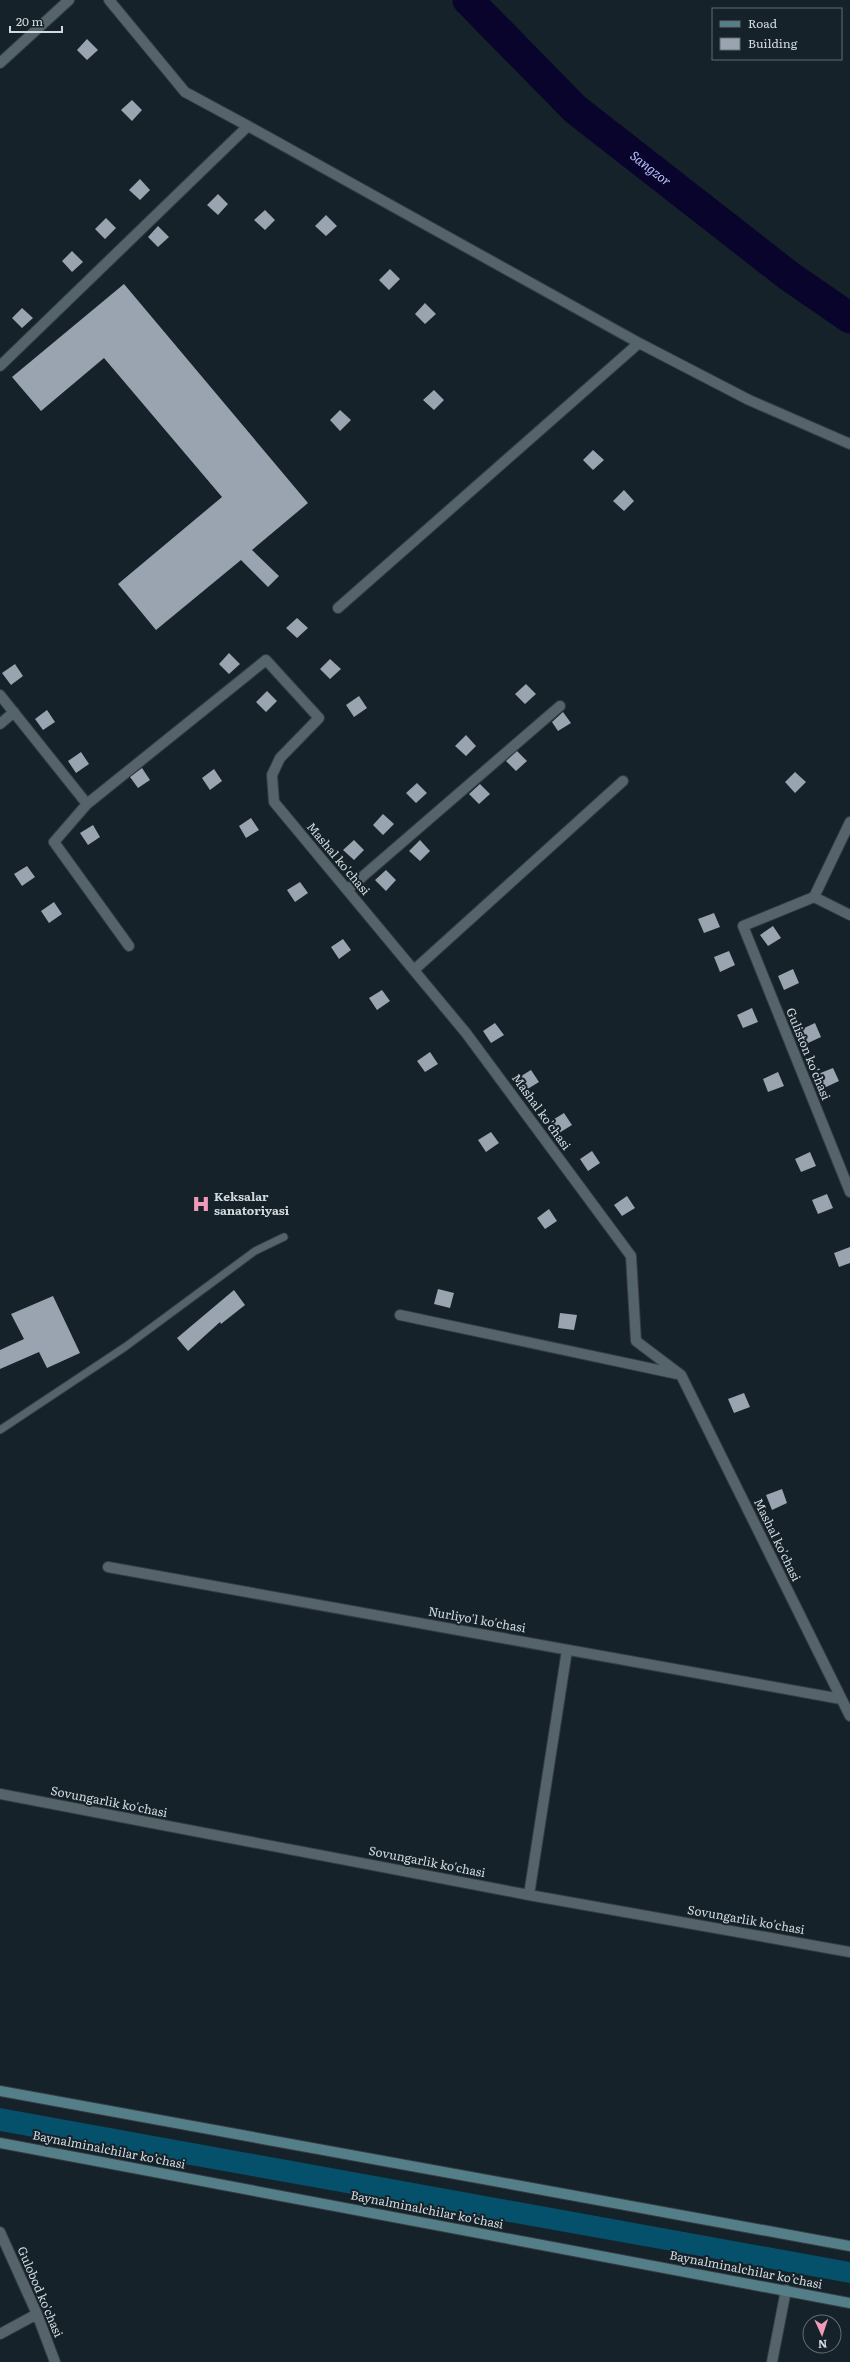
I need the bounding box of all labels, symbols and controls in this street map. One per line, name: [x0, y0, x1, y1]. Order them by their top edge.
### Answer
scale bar: [10, 8, 62, 34]
legend: [712, 8, 842, 60]
text: 20 m: [16, 12, 43, 30]
text: Road: [748, 14, 778, 32]
text: Building: [748, 34, 798, 52]
water label: Sangzor: [627, 146, 676, 190]
street label: Mashal ko'chasi: [303, 818, 375, 899]
street label: Guliston ko'chasi: [782, 1005, 836, 1102]
street label: Mashal ko'chasi: [508, 1070, 576, 1153]
place label: Keksalar sanatoriyasi: [214, 1187, 290, 1219]
hospital icon: Keksalar sanatoriyasi: [191, 1194, 211, 1214]
street label: Mashal ko'chasi: [750, 1495, 806, 1584]
street label: Nurliyo'l ko'chasi: [427, 1602, 527, 1636]
street label: Sovungarlik ko'chasi: [49, 1781, 169, 1821]
street label: Sovungarlik ko'chasi: [367, 1841, 487, 1881]
street label: Sovungarlik ko'chasi: [686, 1900, 806, 1938]
street label: Baynalminalchilar ko’chasi: [31, 2125, 187, 2173]
street label: Baynalminalchilar ko’chasi: [349, 2185, 505, 2233]
street label: Gulobod ko'chasi: [14, 2243, 68, 2340]
street label: Baynalminalchilar ko’chasi: [668, 2245, 824, 2293]
north arrow: [802, 2314, 842, 2354]
text: N: [818, 2337, 828, 2353]

